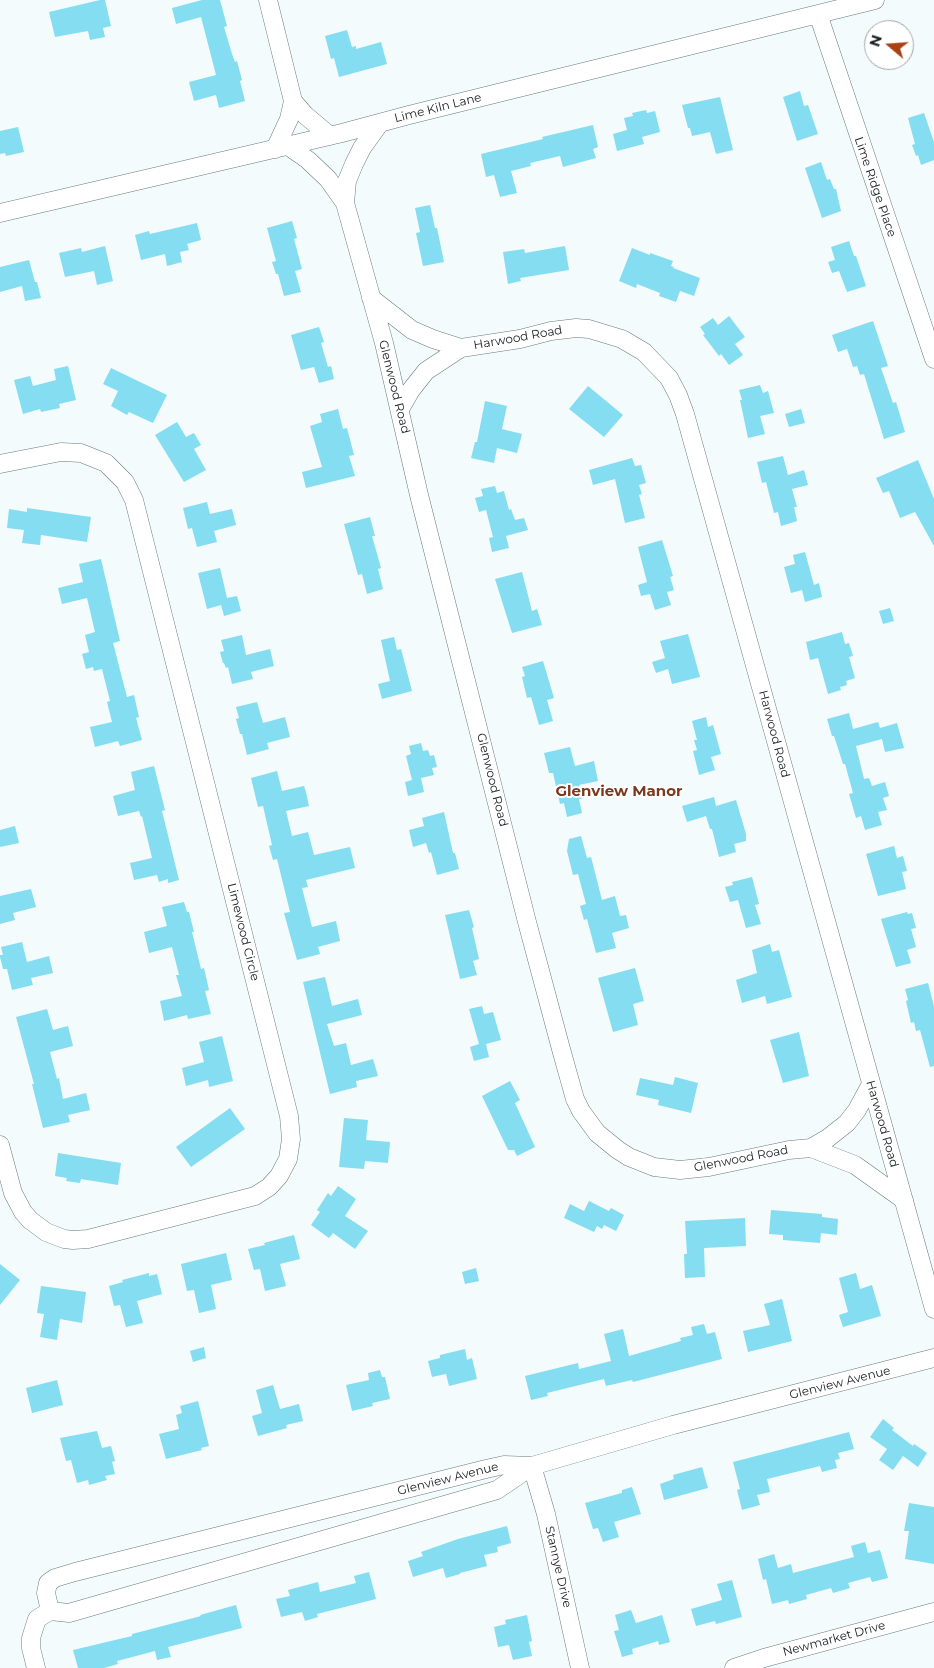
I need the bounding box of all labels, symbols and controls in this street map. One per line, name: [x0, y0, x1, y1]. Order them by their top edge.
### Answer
north arrow: [864, 20, 914, 70]
text: N: [865, 33, 886, 49]
street label: Lime Kiln Lane: [393, 90, 483, 126]
street label: Lime Ridge Place: [851, 135, 899, 239]
street label: Harwood Road: [472, 323, 564, 353]
street label: Glenwood Road: [375, 339, 413, 435]
street label: Harwood Road: [755, 689, 793, 779]
street label: Glenwood Road: [473, 732, 511, 828]
district label: Glenview Manor: [555, 783, 683, 801]
street label: Limewood Circle: [224, 882, 262, 982]
street label: Harwood Road: [863, 1079, 901, 1169]
street label: Glenwood Road: [693, 1143, 789, 1175]
street label: Glenview Avenue: [788, 1363, 892, 1403]
street label: Glenview Avenue: [396, 1459, 500, 1499]
street label: Stannye Drive: [542, 1525, 574, 1609]
street label: Newmarket Drive: [781, 1618, 887, 1660]

